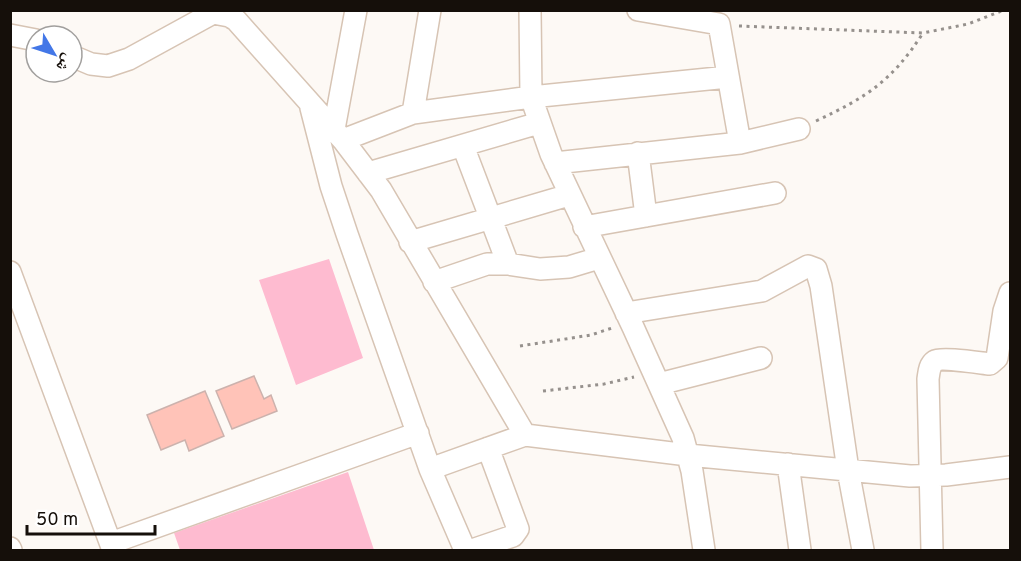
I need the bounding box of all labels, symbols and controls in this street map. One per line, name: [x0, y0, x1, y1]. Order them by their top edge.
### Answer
north arrow: [24, 24, 84, 84]
text: ش: [51, 49, 77, 75]
scale bar: [27, 498, 154, 536]
text: 50 m: [36, 509, 78, 532]

